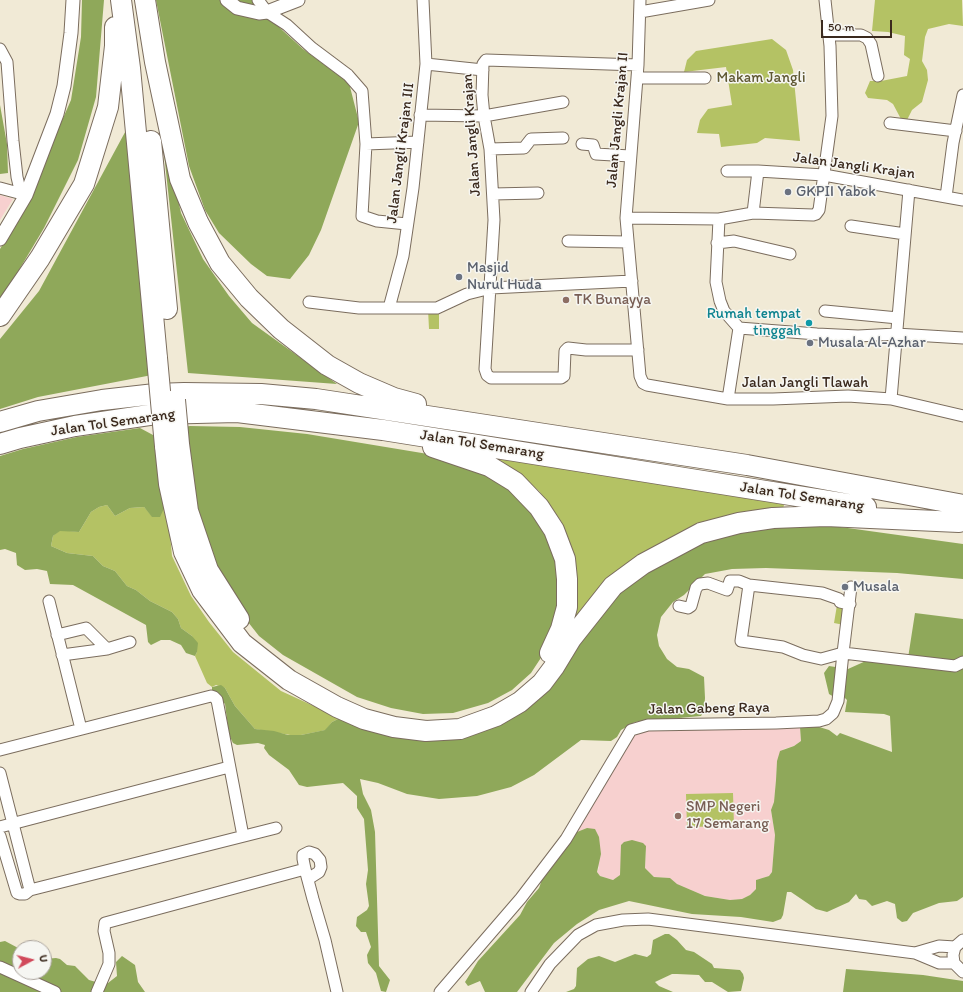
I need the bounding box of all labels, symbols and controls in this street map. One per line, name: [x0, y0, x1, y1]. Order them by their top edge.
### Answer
scale bar: [823, 12, 894, 38]
text: 50 m: [828, 20, 854, 34]
street label: Jalan Jangli Krajan II: [603, 52, 633, 188]
park label: Makam Jangli: [716, 69, 806, 87]
street label: Jalan Jangli Krajan: [459, 73, 485, 197]
street label: Jalan Jangli Krajan III: [383, 82, 419, 224]
street label: Jalan Jangli Krajan: [792, 149, 916, 183]
place label: GKPII Yabok: [796, 183, 876, 201]
marker: GKPII Yabok: [783, 187, 793, 197]
place label: Masjid Nurul Huda: [467, 259, 542, 294]
marker: Masjid Nurul Huda: [454, 272, 464, 282]
place label: TK Bunayya: [574, 291, 651, 309]
marker: TK Bunayya: [561, 295, 571, 305]
place label: Rumah tempat tinggah: [707, 305, 801, 340]
marker: Rumah tempat tinggah: [804, 318, 814, 328]
place label: Musala Al-Azhar: [818, 334, 926, 352]
marker: Musala Al-Azhar: [805, 338, 815, 348]
street label: Jalan Jangli Tlawah: [742, 374, 868, 392]
street label: Jalan Tol Semarang: [50, 405, 176, 441]
street label: Jalan Tol Semarang: [419, 426, 545, 464]
street label: Jalan Tol Semarang: [739, 478, 865, 516]
place label: Musala: [853, 578, 899, 596]
marker: Musala: [840, 582, 850, 592]
street label: Jalan Gabeng Raya: [648, 699, 770, 719]
place label: SMP Negeri 17 Semarang: [686, 798, 769, 833]
marker: SMP Negeri 17 Semarang: [673, 811, 683, 821]
north arrow: [12, 940, 52, 980]
text: U: [37, 954, 50, 963]

